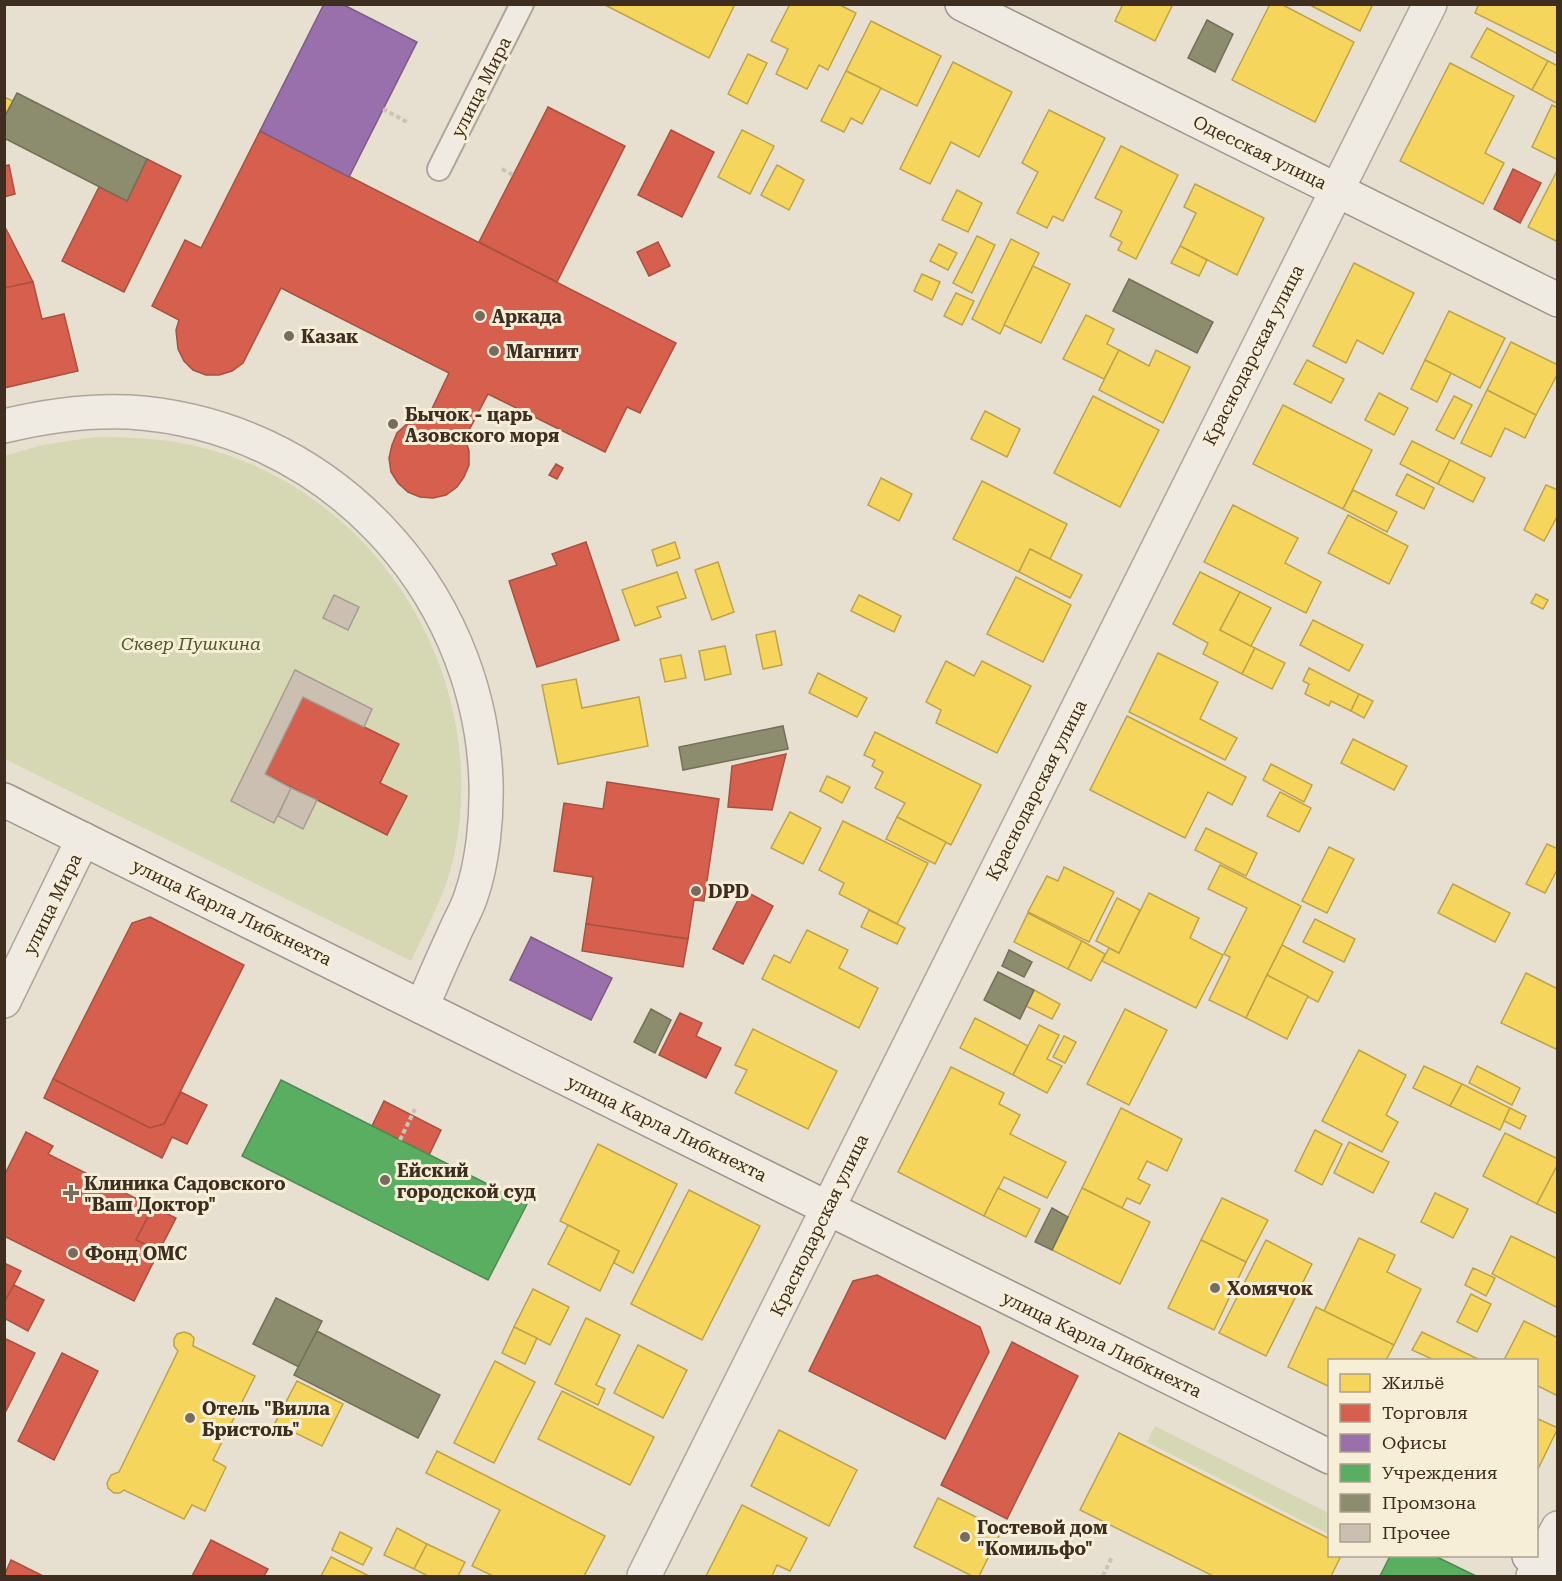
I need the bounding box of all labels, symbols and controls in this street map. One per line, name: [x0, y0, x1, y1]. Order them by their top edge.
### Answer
street label: улица Мира: [447, 33, 515, 141]
street label: Одесская улица: [1190, 111, 1330, 194]
street label: Краснодарская улица: [1198, 261, 1308, 449]
place label: Аркада: [492, 306, 562, 327]
marker: Аркада: [473, 309, 487, 323]
place label: Казак: [301, 326, 359, 347]
marker: Казак: [282, 329, 296, 343]
place label: Магнит: [506, 341, 579, 362]
marker: Магнит: [487, 344, 501, 358]
place label: Бычок - царь Азовского моря: [405, 404, 559, 446]
marker: Бычок - царь Азовского моря: [386, 417, 400, 431]
park label: Сквер Пушкина: [121, 633, 261, 654]
street label: Краснодарская улица: [981, 696, 1091, 884]
street label: улица Мира: [18, 850, 86, 958]
street label: улица Карла Либкнехта: [129, 854, 336, 970]
place label: DPD: [708, 881, 749, 902]
marker: DPD: [689, 884, 703, 898]
street label: улица Карла Либкнехта: [564, 1070, 771, 1186]
street label: Краснодарская улица: [766, 1130, 872, 1319]
place label: Ейский городской суд: [397, 1160, 536, 1202]
place label: Клиника Садовского "Ваш Доктор": [84, 1173, 286, 1215]
marker: Ейский городской суд: [378, 1173, 392, 1187]
marker: Клиника Садовского "Ваш Доктор": [62, 1184, 80, 1202]
place label: Фонд ОМС: [85, 1243, 188, 1264]
marker: Фонд ОМС: [66, 1246, 80, 1260]
place label: Хомячок: [1227, 1278, 1314, 1299]
marker: Хомячок: [1208, 1281, 1222, 1295]
street label: улица Карла Либкнехта: [999, 1286, 1206, 1402]
legend: [1328, 1359, 1538, 1557]
text: Жильё: [1382, 1372, 1444, 1393]
place label: Отель "Вилла Бристоль": [202, 1398, 330, 1440]
text: Торговля: [1382, 1402, 1468, 1423]
marker: Отель "Вилла Бристоль": [183, 1411, 197, 1425]
text: Офисы: [1382, 1432, 1447, 1453]
text: Учреждения: [1382, 1462, 1497, 1483]
text: Промзона: [1382, 1492, 1476, 1513]
place label: Гостевой дом "Комильфо": [977, 1517, 1108, 1559]
text: Прочее: [1382, 1522, 1450, 1543]
marker: Гостевой дом "Комильфо": [958, 1530, 972, 1544]

